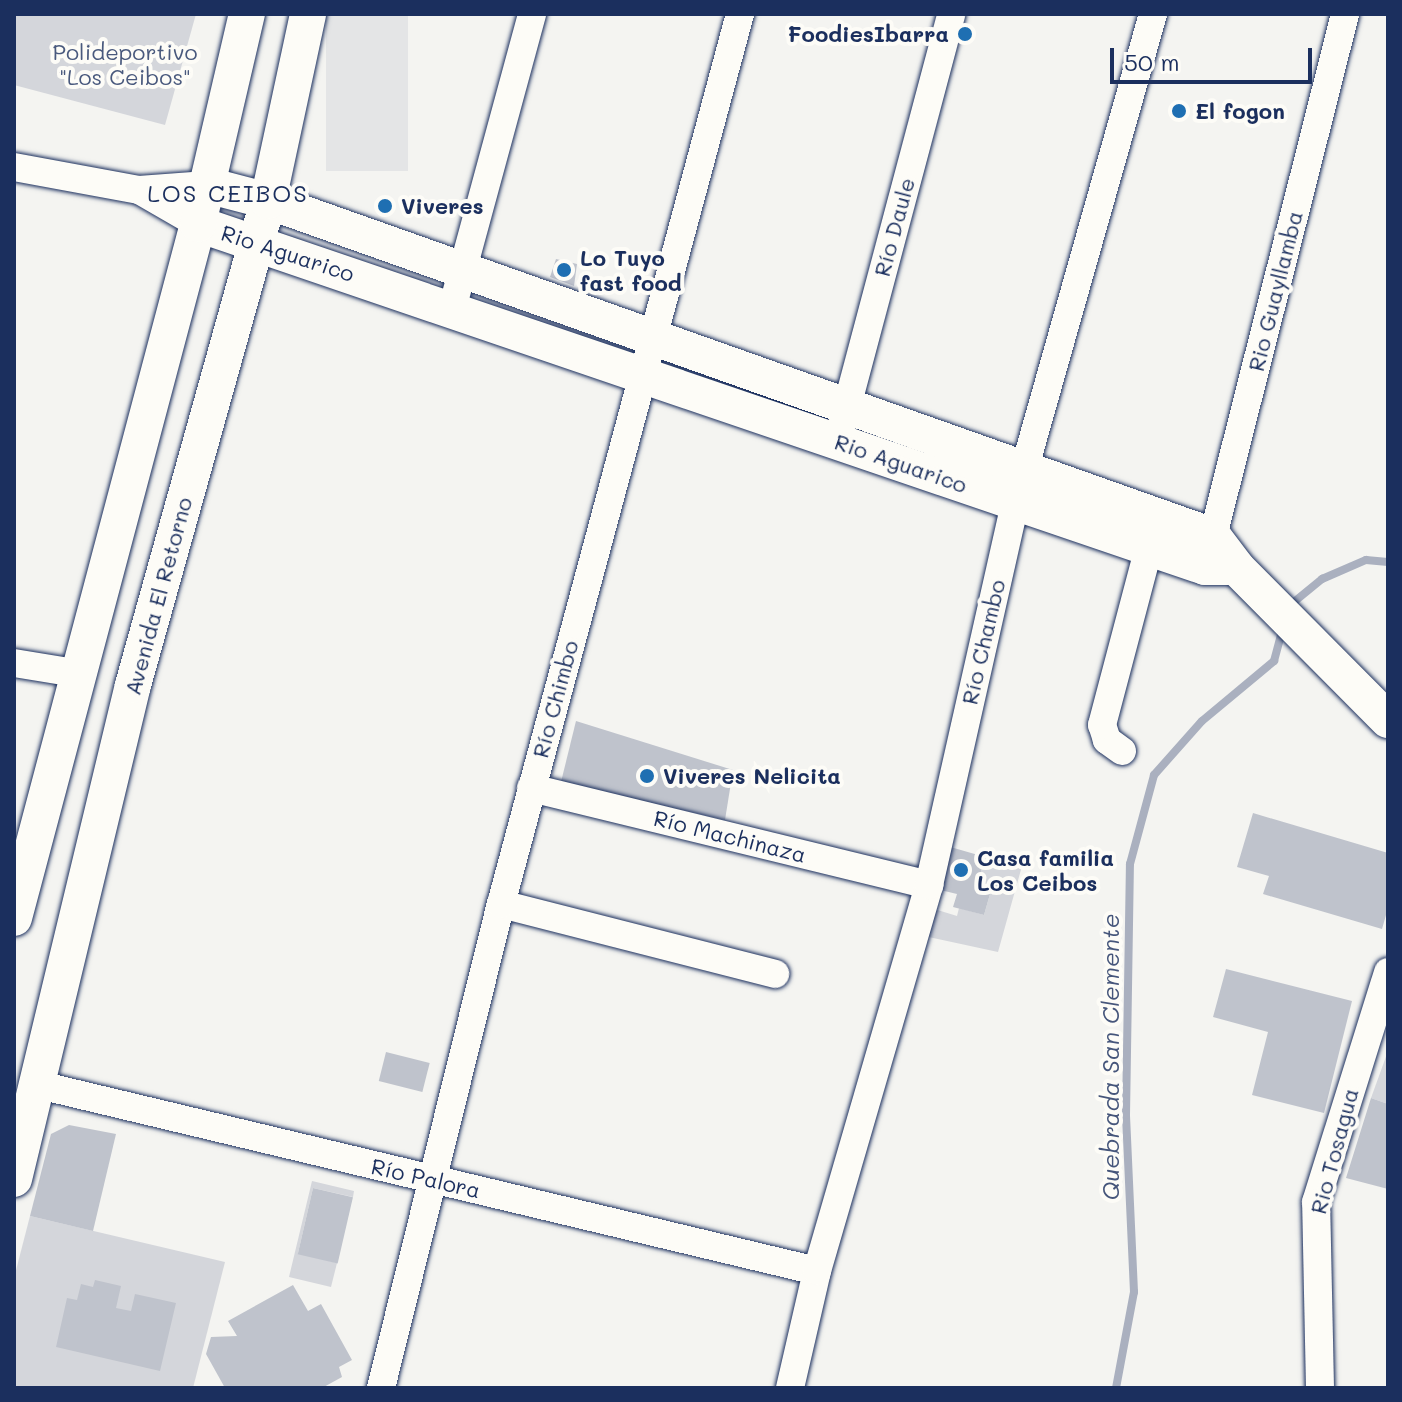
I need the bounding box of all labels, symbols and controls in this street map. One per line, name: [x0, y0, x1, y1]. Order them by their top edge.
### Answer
place label: FoodiesIbarra: [787, 21, 949, 47]
marker: FoodiesIbarra: [956, 25, 974, 43]
scale bar: [1114, 32, 1316, 82]
park label: Polideportivo "Los Ceibos": [52, 38, 198, 90]
text: 50 m: [1124, 46, 1180, 77]
place label: El fogon: [1195, 98, 1285, 124]
marker: El fogon: [1170, 102, 1188, 120]
street label: Río Daule: [868, 175, 920, 279]
district label: LOS CEIBOS: [147, 179, 309, 207]
place label: Viveres: [401, 193, 484, 219]
marker: Viveres: [376, 197, 394, 215]
street label: Rio Guayllamba: [1242, 208, 1308, 374]
street label: Rio Aguarico: [218, 219, 358, 287]
place label: Lo Tuyo fast food: [580, 244, 682, 296]
marker: Lo Tuyo fast food: [555, 261, 573, 279]
street label: Rio Aguarico: [831, 428, 971, 498]
street label: Avenida El Retorno: [119, 494, 197, 698]
street label: Río Chambo: [956, 577, 1010, 707]
street label: Río Chimbo: [527, 637, 583, 761]
place label: Viveres Nelicita: [663, 763, 841, 789]
marker: Viveres Nelicita: [638, 767, 656, 785]
street label: Río Machinaza: [651, 804, 809, 868]
place label: Casa familia Los Ceibos: [977, 844, 1114, 896]
marker: Casa familia Los Ceibos: [952, 861, 970, 879]
water label: Quebrada San Clemente: [1096, 913, 1124, 1201]
street label: Rio Tosagua: [1305, 1085, 1363, 1217]
street label: Río Palora: [369, 1153, 483, 1203]

